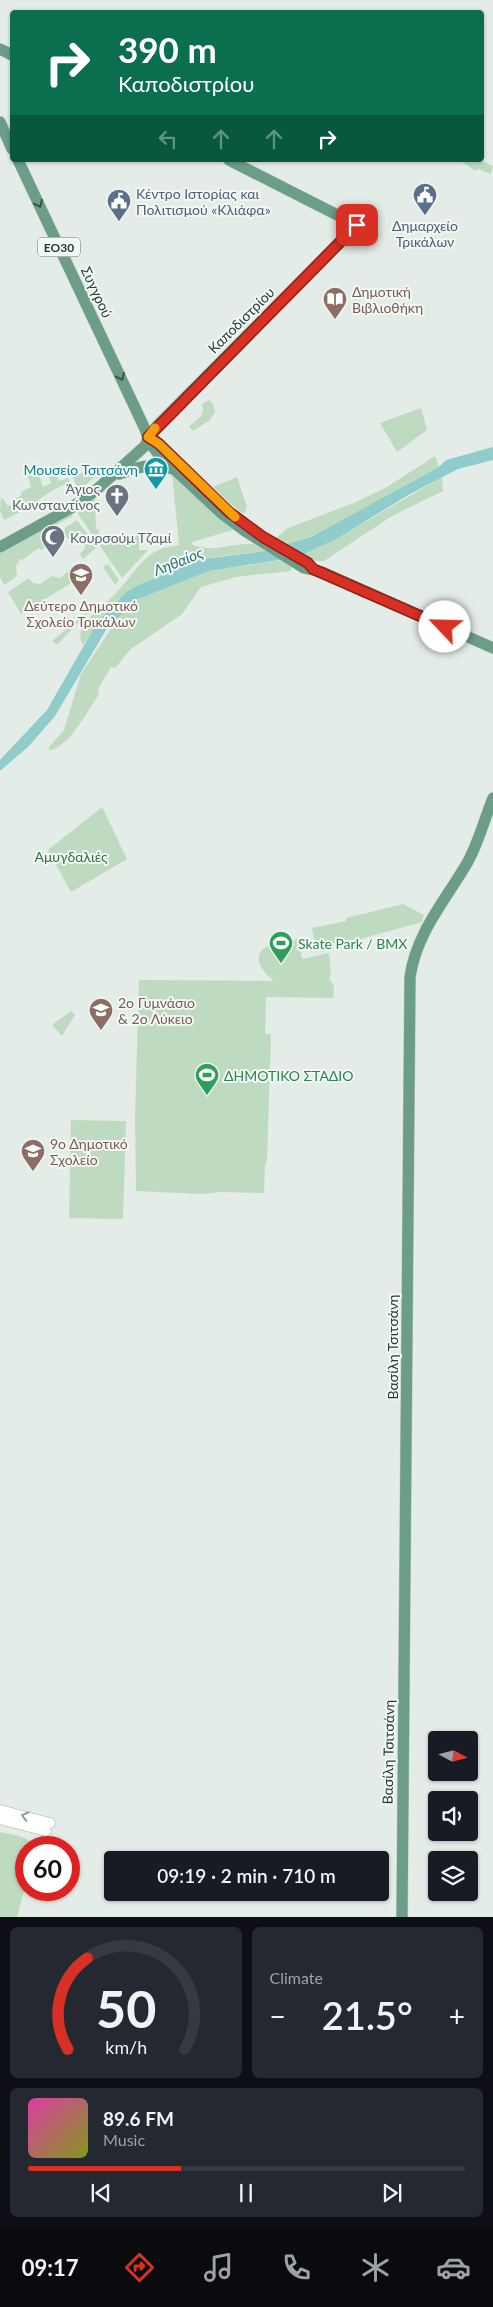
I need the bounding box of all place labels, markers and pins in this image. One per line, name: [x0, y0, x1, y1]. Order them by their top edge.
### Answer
public building icon: Δημαρχείο Τρικάλων: [412, 182, 438, 216]
place label: Κέντρο Ιστορίας και Πολιτισμού «Κλιάφα»: [136, 185, 271, 218]
public building icon: Κέντρο Ιστορίας και Πολιτισμού «Κλιάφα»: [106, 188, 132, 222]
pin: [336, 204, 378, 246]
place label: Δημαρχείο Τρικάλων: [392, 217, 458, 250]
place label: Δημοτική Βιβλιοθήκη: [352, 283, 423, 316]
library icon: Δημοτική Βιβλιοθήκη: [322, 286, 348, 320]
museum icon: Μουσείο Τσιτσάνη: [143, 456, 169, 490]
place label: Μουσείο Τσιτσάνη: [23, 461, 138, 478]
place label: Άγιος Κωνσταντίνος: [12, 480, 100, 513]
church icon: Άγιος Κωνσταντίνος: [104, 483, 130, 517]
mosque icon: Κουρσούμ Τζαμί: [40, 524, 66, 558]
place label: Κουρσούμ Τζαμί: [70, 529, 172, 546]
school or university icon: Δεύτερο Δημοτικό Σχολείο Τρικάλων: [68, 562, 94, 596]
place label: Δεύτερο Δημοτικό Σχολείο Τρικάλων: [24, 597, 138, 630]
sports icon: Skate Park / BMX: [268, 930, 294, 964]
place label: Skate Park / BMX: [298, 935, 407, 952]
place label: 2ο Γυμνάσιο & 2ο Λύκειο: [118, 994, 195, 1027]
school or university icon: 2ο Γυμνάσιο & 2ο Λύκειο: [88, 997, 114, 1031]
sports icon: ΔΗΜΟΤΙΚΟ ΣΤΑΔΙΟ: [194, 1062, 220, 1096]
place label: ΔΗΜΟΤΙΚΟ ΣΤΑΔΙΟ: [224, 1067, 354, 1084]
place label: 9ο Δημοτικό Σχολείο: [50, 1135, 128, 1168]
school or university icon: 9ο Δημοτικό Σχολείο: [20, 1138, 46, 1172]

